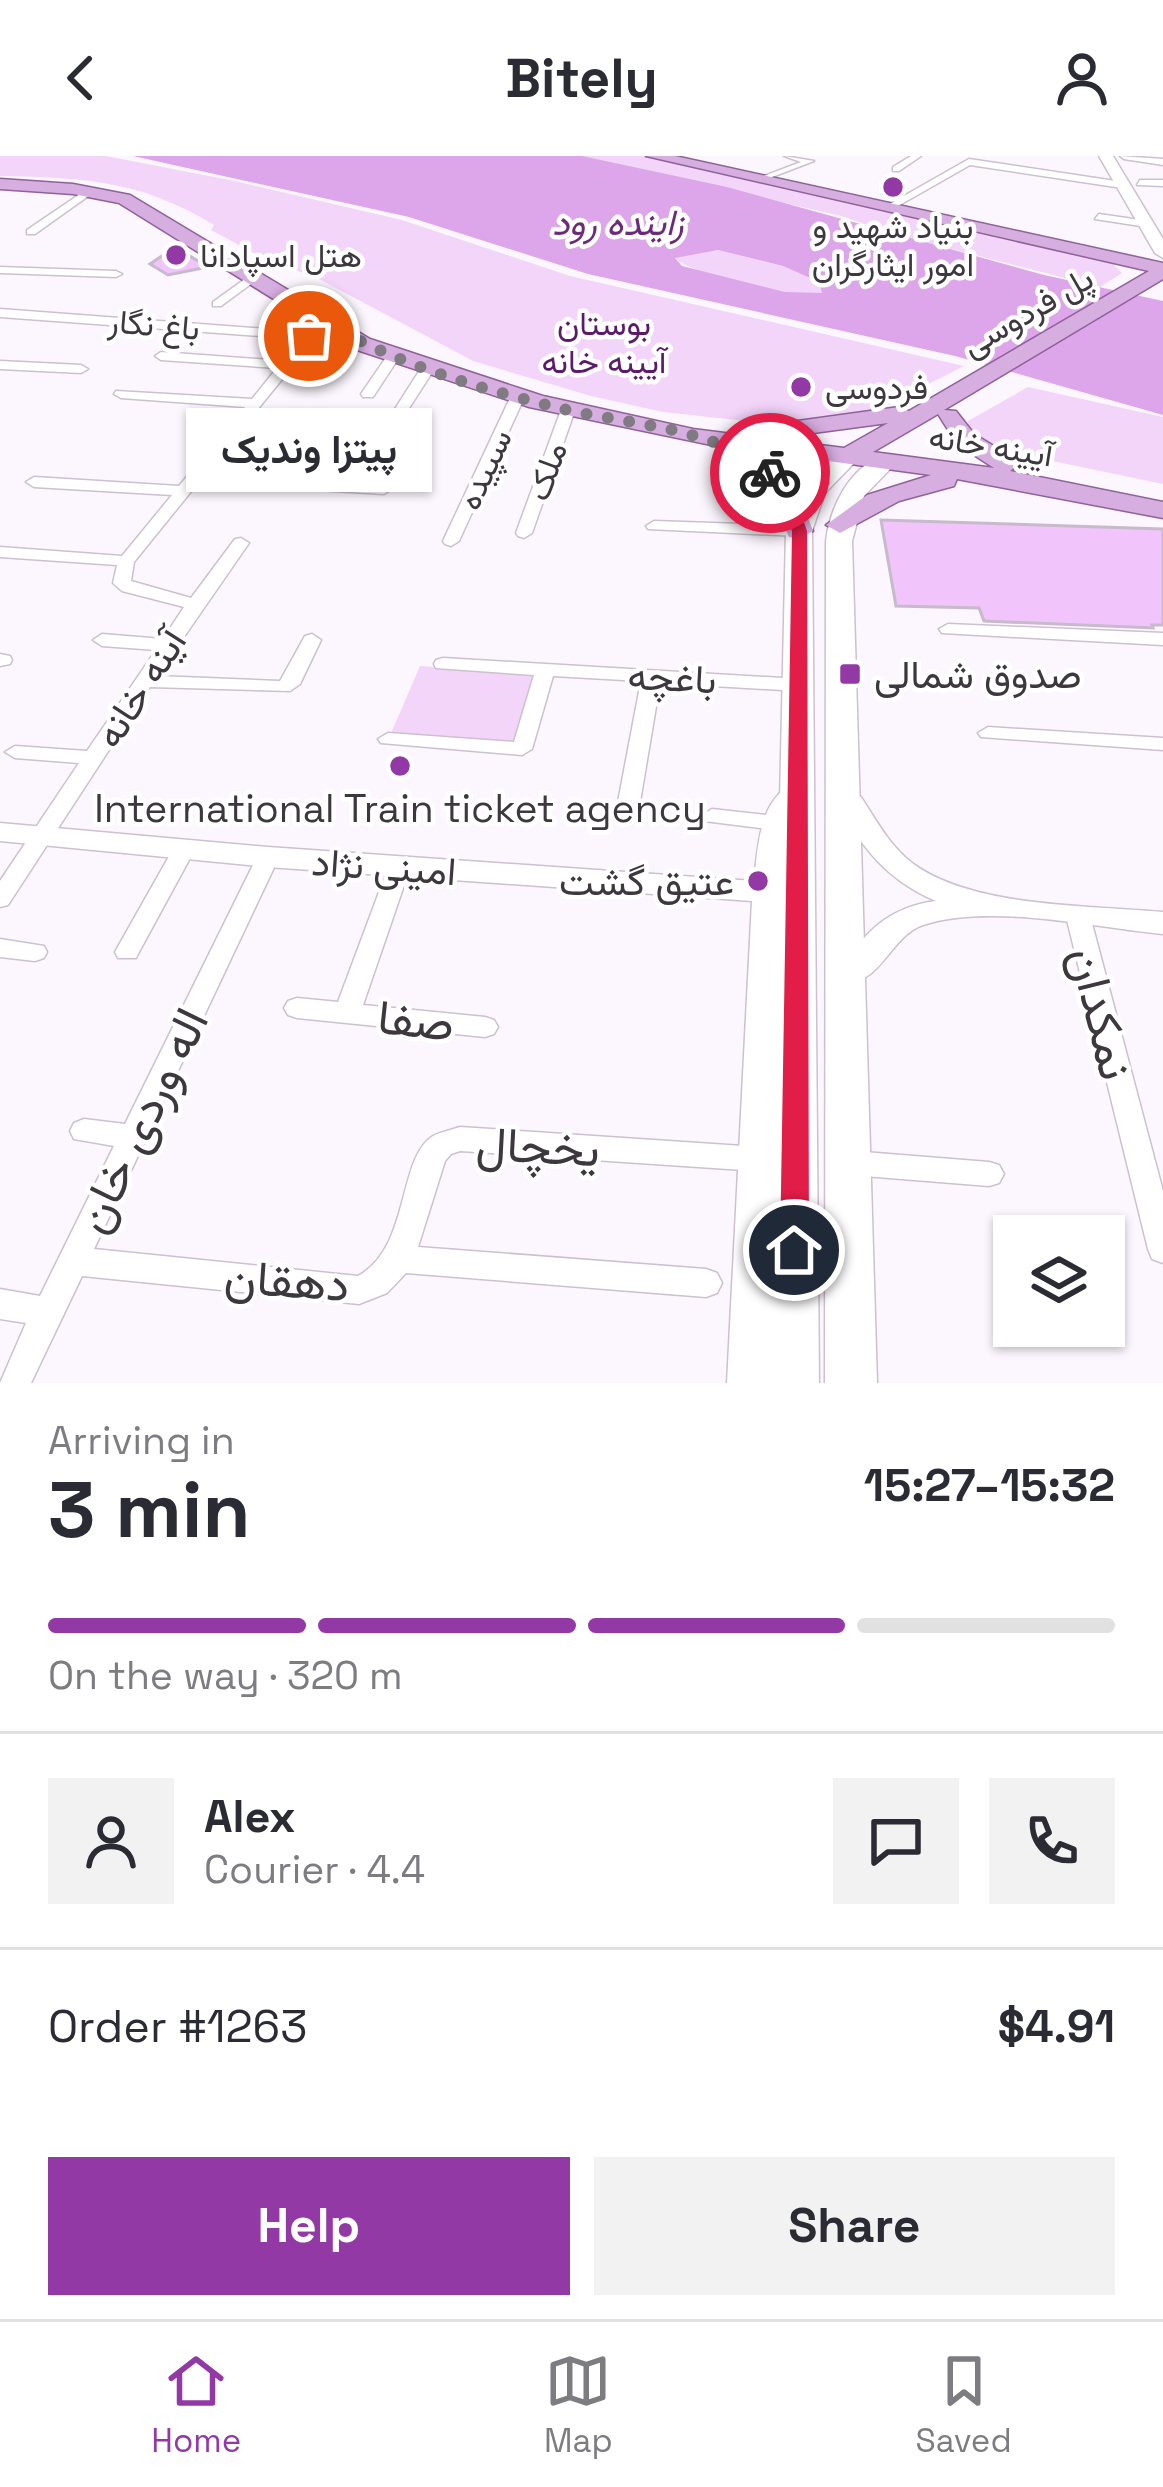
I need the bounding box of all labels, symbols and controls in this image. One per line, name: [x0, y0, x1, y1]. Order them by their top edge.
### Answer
text: Bitely: [505, 44, 658, 113]
icon: back: [48, 45, 114, 111]
icon: person: [1049, 45, 1115, 111]
marker: بنیاد شهید و امور ایثارگران: [880, 174, 906, 200]
water label: زاینده رود: [552, 200, 686, 246]
place label: بنیاد شهید و امور ایثارگران: [812, 206, 974, 286]
place label: هتل اسپادانا: [200, 235, 362, 278]
marker: هتل اسپادانا: [163, 242, 189, 268]
street label: پل فردوسی: [954, 257, 1101, 367]
pin: [258, 285, 360, 387]
street label: باغ نگار: [105, 300, 202, 351]
icon: bag: [276, 303, 342, 369]
park label: بوستان آیینه خانه: [541, 303, 669, 383]
place label: فردوسی: [825, 367, 928, 409]
marker: فردوسی: [788, 374, 814, 400]
callout: پیتزا وندیک: [186, 408, 432, 492]
courier: [710, 413, 830, 533]
street label: آیینه خانه: [926, 415, 1058, 477]
street label: سپیده: [448, 422, 523, 517]
text: پیتزا وندیک: [221, 425, 397, 474]
street label: ملک: [517, 436, 577, 506]
icon: bike: [737, 440, 803, 506]
street label: آینه خانه: [84, 617, 199, 757]
place label: صدوق شمالی: [874, 650, 1082, 699]
street label: باغچه: [626, 651, 718, 706]
marker: صدوق شمالی: [837, 661, 863, 687]
marker: International Train ticket agency: [387, 753, 413, 779]
place label: International Train ticket agency: [94, 784, 706, 833]
street label: امینی نژاد: [310, 837, 458, 896]
place label: عتیق گشت: [559, 857, 734, 906]
marker: عتیق گشت: [745, 868, 771, 894]
street label: نمکدان: [1056, 940, 1147, 1086]
street label: صفا: [375, 986, 457, 1055]
street label: اله وردی خان: [61, 998, 222, 1243]
street label: یخچال: [475, 1113, 601, 1182]
pin: [743, 1199, 845, 1301]
map controls: [993, 1215, 1125, 1347]
button: layers: [993, 1215, 1125, 1347]
icon: home: [761, 1217, 827, 1283]
street label: دهقان: [222, 1246, 352, 1315]
text: Arriving in: [48, 1416, 235, 1465]
text: 15:27–15:32: [864, 1457, 1115, 1514]
text: 3 min: [48, 1460, 251, 1560]
text: On the way · 320 m: [48, 1651, 403, 1700]
button: person: [48, 1778, 174, 1904]
button: chat: [833, 1778, 959, 1904]
button: phone: [989, 1778, 1115, 1904]
text: Alex: [204, 1788, 296, 1845]
text: Courier · 4.4: [204, 1845, 425, 1894]
text: Order #1263: [48, 1998, 307, 2055]
text: $4.91: [998, 1998, 1115, 2055]
button: Help: [48, 2157, 570, 2295]
button: Share: [594, 2157, 1115, 2295]
tab: Home: [151, 2348, 241, 2462]
tab: Map: [544, 2348, 613, 2462]
tab: Saved: [915, 2348, 1012, 2462]

